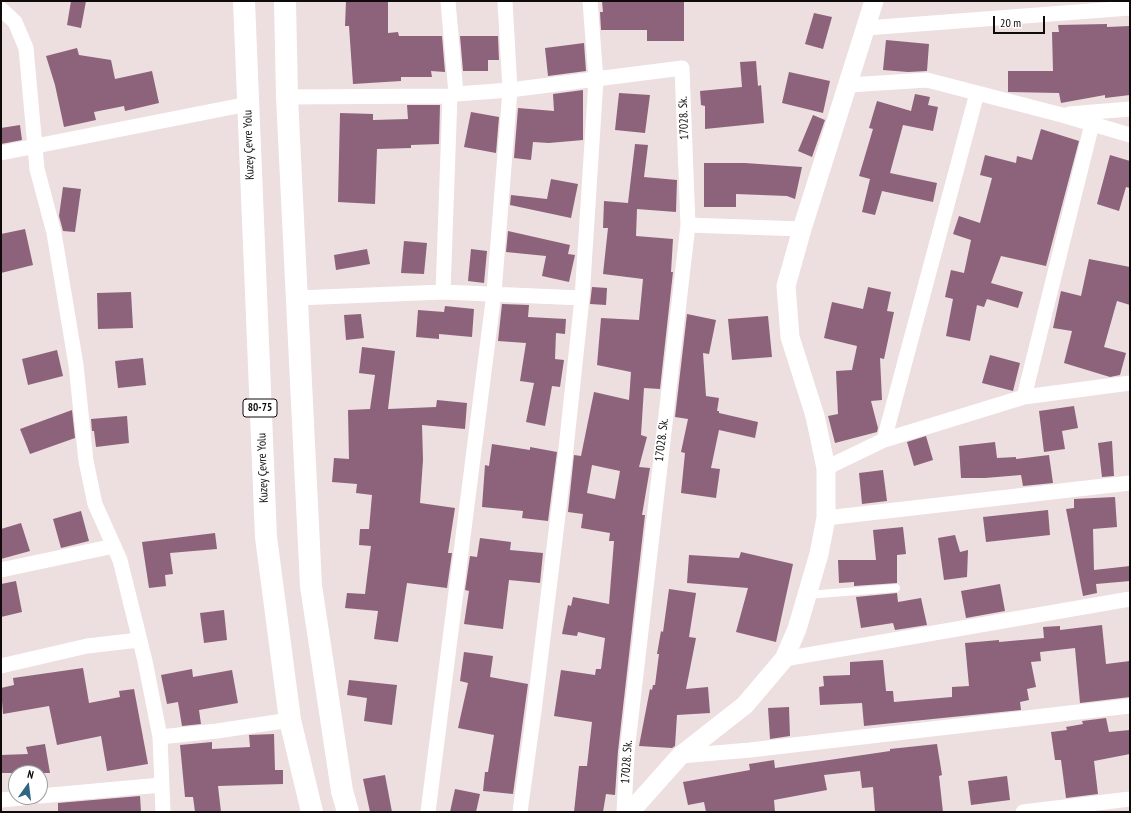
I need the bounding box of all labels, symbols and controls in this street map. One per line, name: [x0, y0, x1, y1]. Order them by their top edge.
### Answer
scale bar: [995, 8, 1047, 34]
text: 20 m: [1000, 15, 1021, 30]
street label: 17028. Sk.: [676, 96, 692, 140]
street label: Kuzey Çevre Yolu: [241, 110, 257, 180]
road number: 80-75: [243, 399, 277, 417]
street label: 17028. Sk.: [652, 417, 672, 463]
street label: Kuzey Çevre Yolu: [255, 433, 271, 503]
street label: 17028. Sk.: [618, 740, 636, 784]
north arrow: [8, 765, 48, 805]
text: N: [26, 767, 35, 782]

